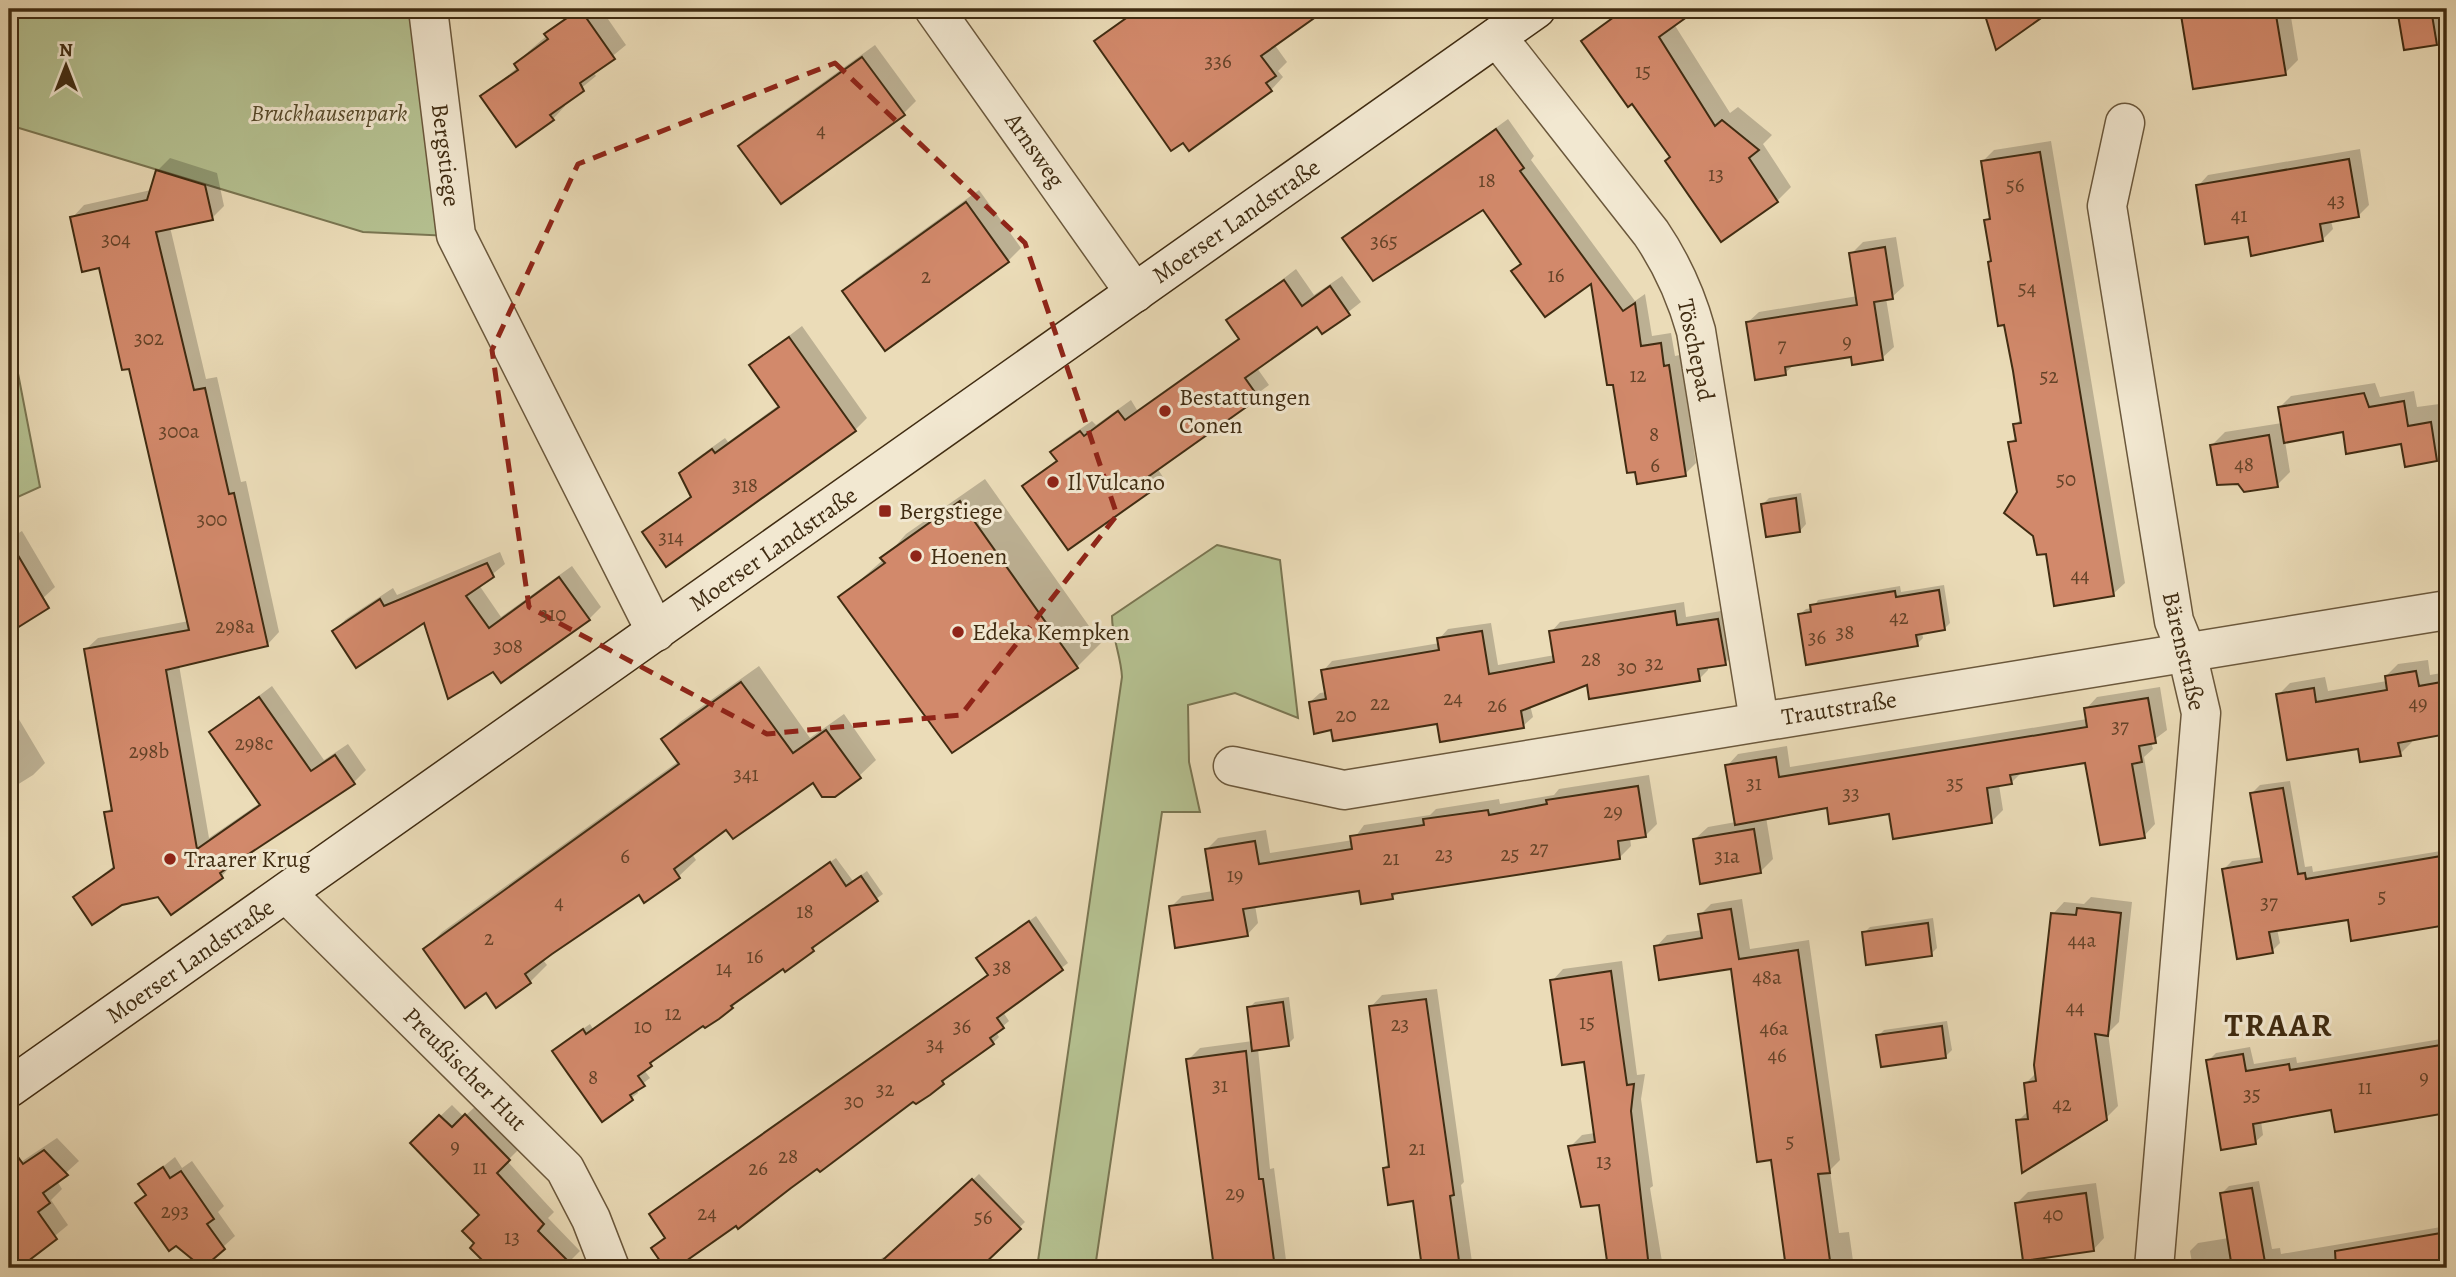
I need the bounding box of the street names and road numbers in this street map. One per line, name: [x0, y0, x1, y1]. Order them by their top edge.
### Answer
street label: Bergstiege: [424, 102, 468, 208]
street label: Arnsweg: [997, 105, 1072, 194]
street label: Moerser Landstraße: [1146, 151, 1326, 291]
street label: Töschepad: [1670, 296, 1722, 404]
street label: Moerser Landstraße: [683, 479, 863, 619]
street label: Bärenstraße: [2155, 588, 2213, 714]
street label: Trautstraße: [1779, 683, 1899, 733]
street label: Moerser Landstraße: [100, 891, 280, 1031]
street label: Preußischer Hut: [396, 1000, 534, 1138]

